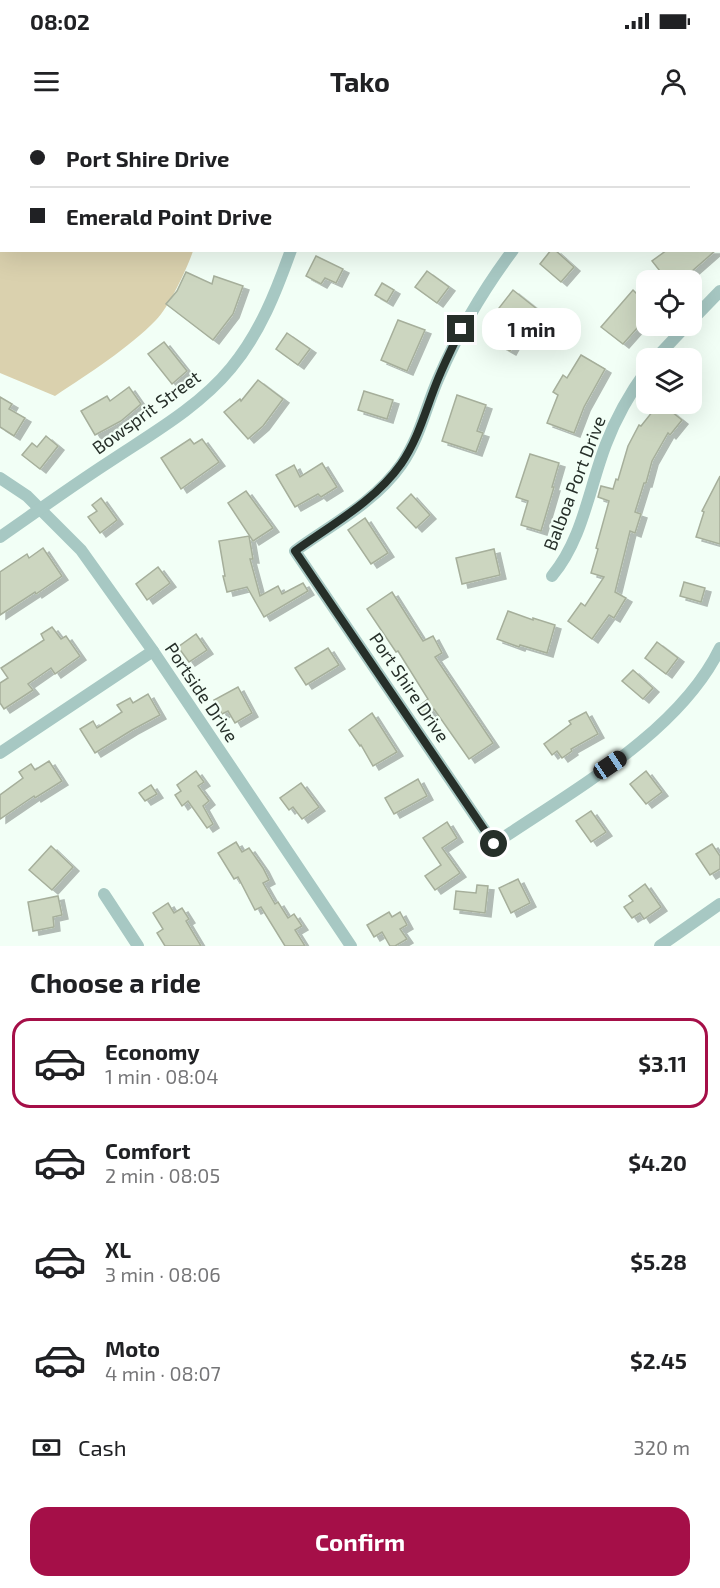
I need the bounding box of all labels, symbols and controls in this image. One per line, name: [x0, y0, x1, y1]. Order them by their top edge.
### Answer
text: 08:02: [30, 8, 90, 34]
icon: menu: [30, 65, 63, 98]
text: Tako: [330, 65, 390, 97]
icon: person: [657, 65, 690, 98]
text: Port Shire Drive: [66, 145, 229, 171]
text: Emerald Point Drive: [66, 203, 272, 229]
map controls: [636, 270, 702, 414]
button: locate: [636, 270, 702, 336]
callout: 1 min: [482, 308, 581, 350]
route end: [447, 315, 474, 342]
text: 1 min: [507, 317, 556, 341]
button: layers: [636, 348, 702, 414]
street label: Bowsprit Street: [88, 365, 204, 459]
street label: Balboa Port Drive: [538, 413, 610, 553]
street label: Port Shire Drive: [365, 628, 455, 746]
street label: Portside Drive: [161, 638, 243, 746]
car: [590, 747, 630, 783]
route start: [480, 830, 507, 857]
text: Choose a ride: [30, 966, 201, 998]
icon: car: [33, 1036, 87, 1090]
text: Economy: [105, 1038, 200, 1064]
text: $3.11: [638, 1050, 687, 1076]
text: 1 min · 08:04: [105, 1064, 218, 1088]
icon: car: [33, 1135, 87, 1189]
text: Comfort: [105, 1137, 190, 1163]
text: $4.20: [628, 1149, 687, 1175]
text: 2 min · 08:05: [105, 1163, 220, 1187]
icon: car: [33, 1234, 87, 1288]
text: XL: [105, 1236, 131, 1262]
text: $5.28: [630, 1248, 687, 1274]
text: 3 min · 08:06: [105, 1262, 221, 1286]
icon: car: [33, 1333, 87, 1387]
text: Moto: [105, 1335, 160, 1361]
text: $2.45: [630, 1347, 687, 1373]
text: 4 min · 08:07: [105, 1361, 221, 1385]
icon: cash: [30, 1431, 63, 1464]
text: Cash: [78, 1434, 127, 1460]
text: 320 m: [634, 1435, 690, 1459]
button: Confirm: [30, 1507, 690, 1576]

